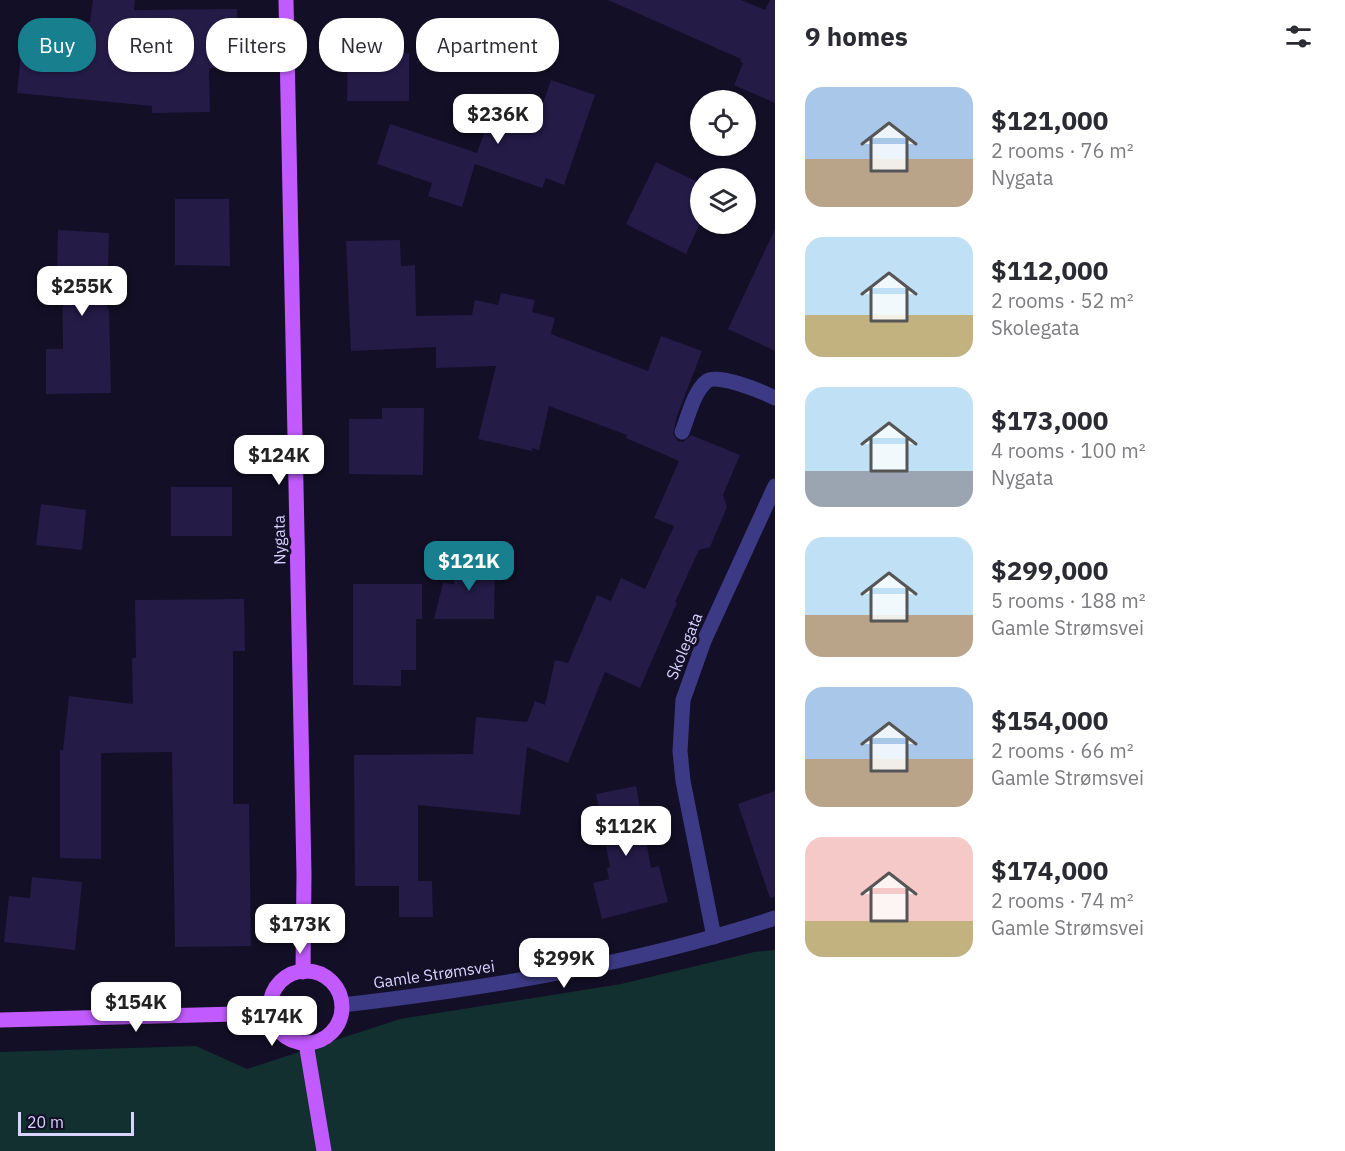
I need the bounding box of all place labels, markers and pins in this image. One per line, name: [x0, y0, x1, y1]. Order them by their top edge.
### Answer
pin: $236K: [456, 94, 540, 145]
pin: $255K: [40, 266, 124, 317]
pin: $124K: [237, 435, 321, 486]
pin: $121K: [427, 541, 511, 592]
pin: $112K: [584, 806, 668, 857]
pin: $173K: [258, 904, 342, 955]
pin: $299K: [522, 938, 606, 989]
pin: $154K: [94, 982, 178, 1033]
pin: $174K: [230, 996, 314, 1047]

